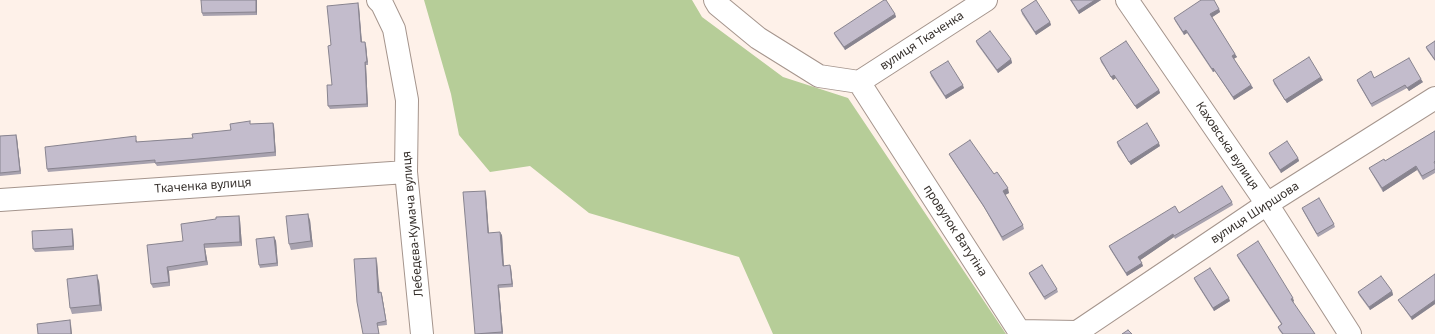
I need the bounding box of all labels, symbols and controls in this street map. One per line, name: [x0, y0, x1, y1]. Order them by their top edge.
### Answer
street label: вулиця Ткаченка: [877, 9, 967, 73]
street label: Каховська вулиця: [1192, 99, 1262, 193]
street label: Лебедєва-Кумача вулиця: [399, 150, 427, 298]
street label: Ткаченка вулиця: [154, 175, 252, 197]
street label: вулиця Ширшова: [1208, 179, 1302, 247]
street label: провулок Ватутіна: [920, 183, 990, 279]

